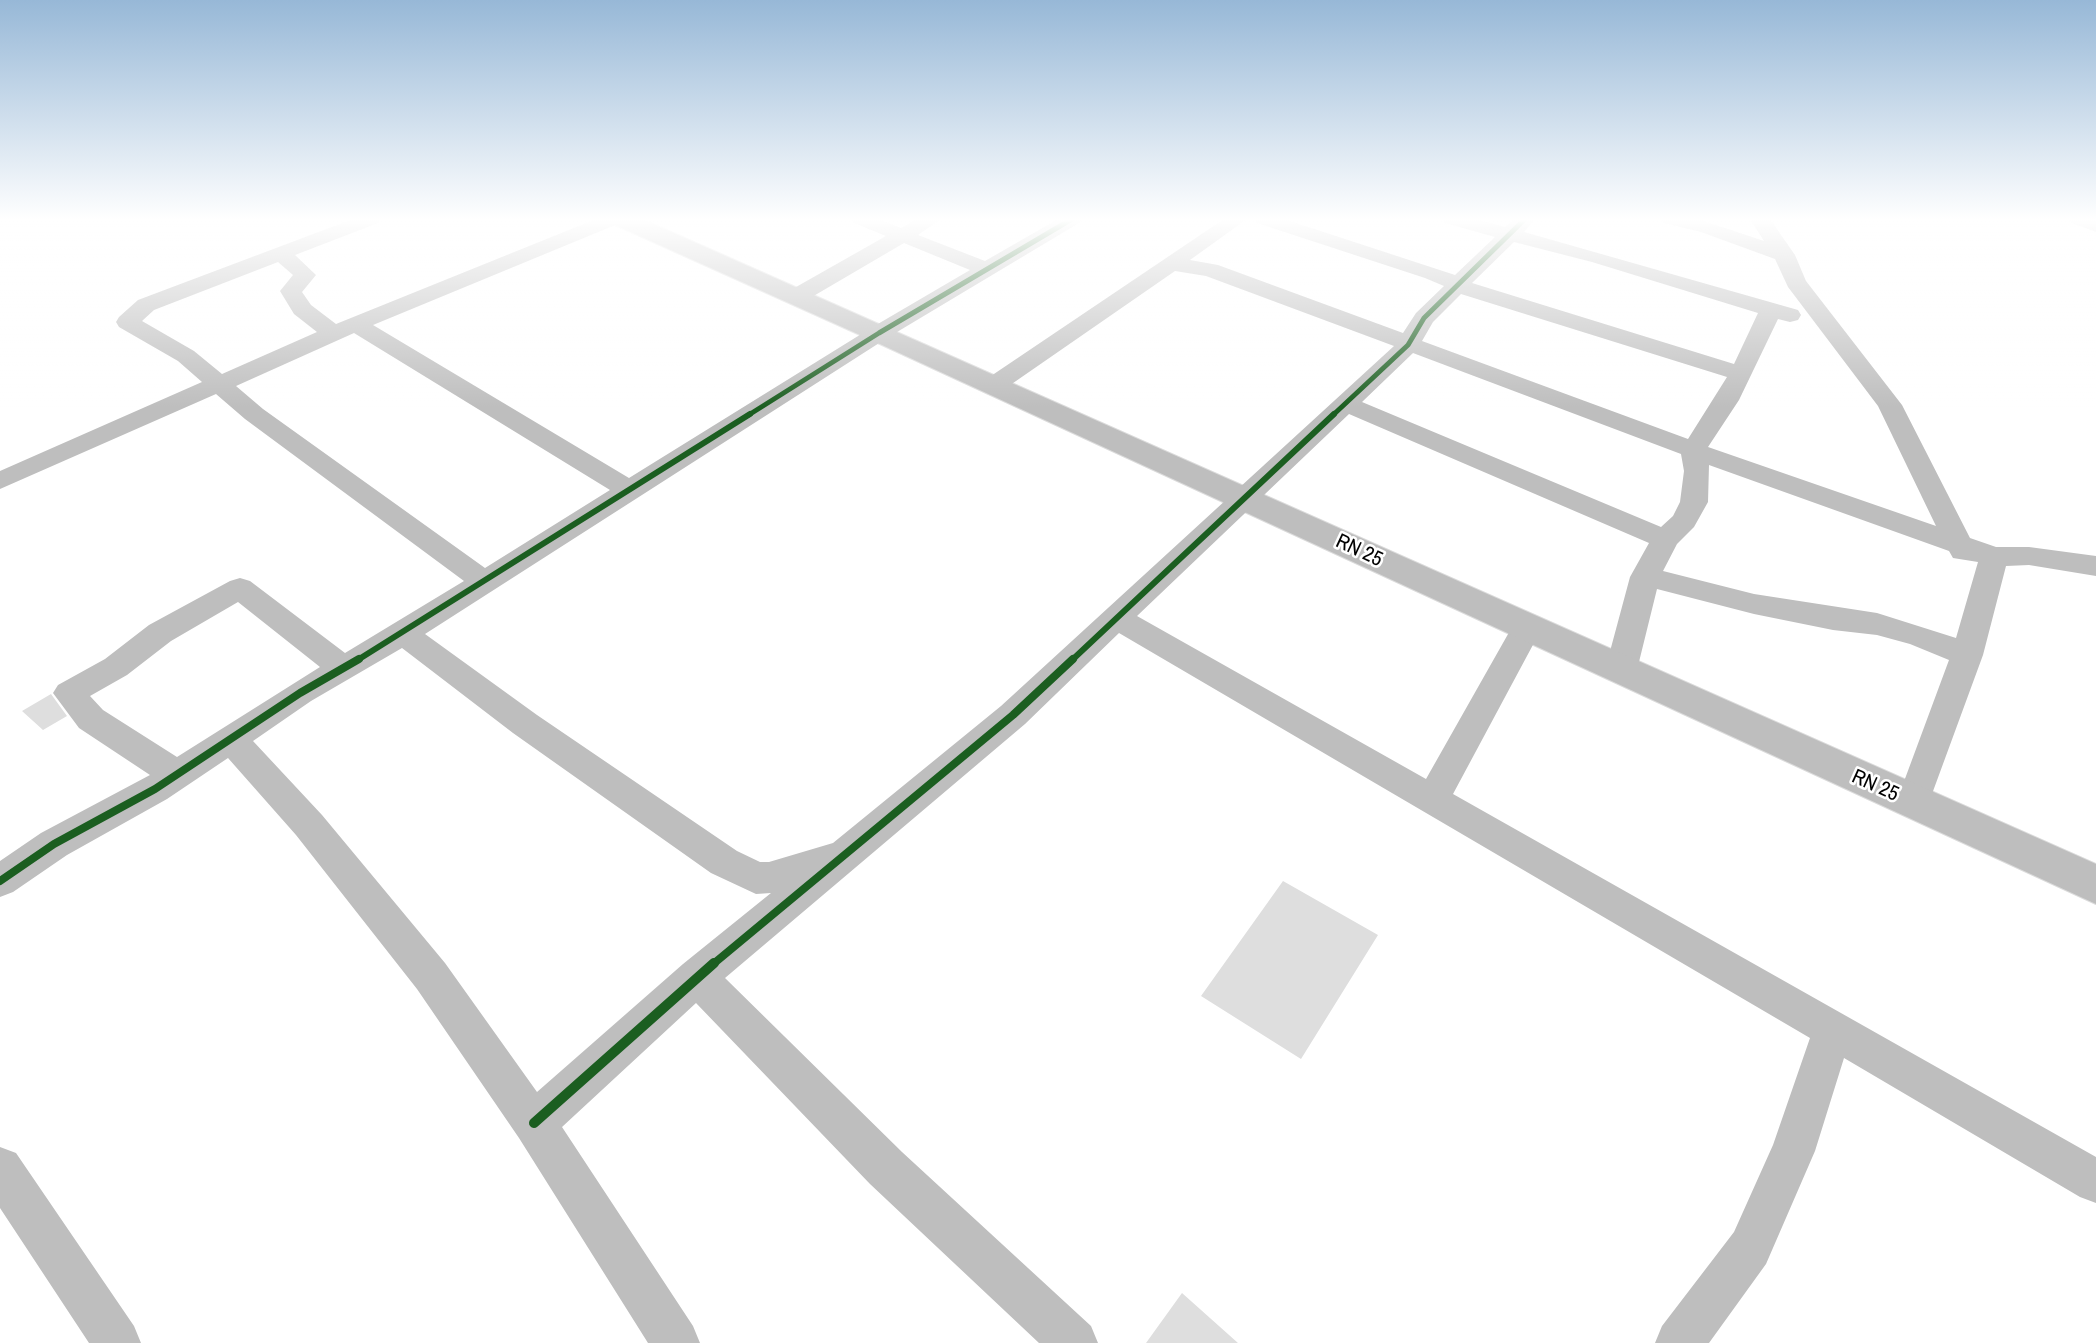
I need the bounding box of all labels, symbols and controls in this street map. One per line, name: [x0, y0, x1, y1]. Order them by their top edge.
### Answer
street label: RN 25: [1332, 529, 1386, 573]
street label: RN 25: [1848, 765, 1902, 807]

